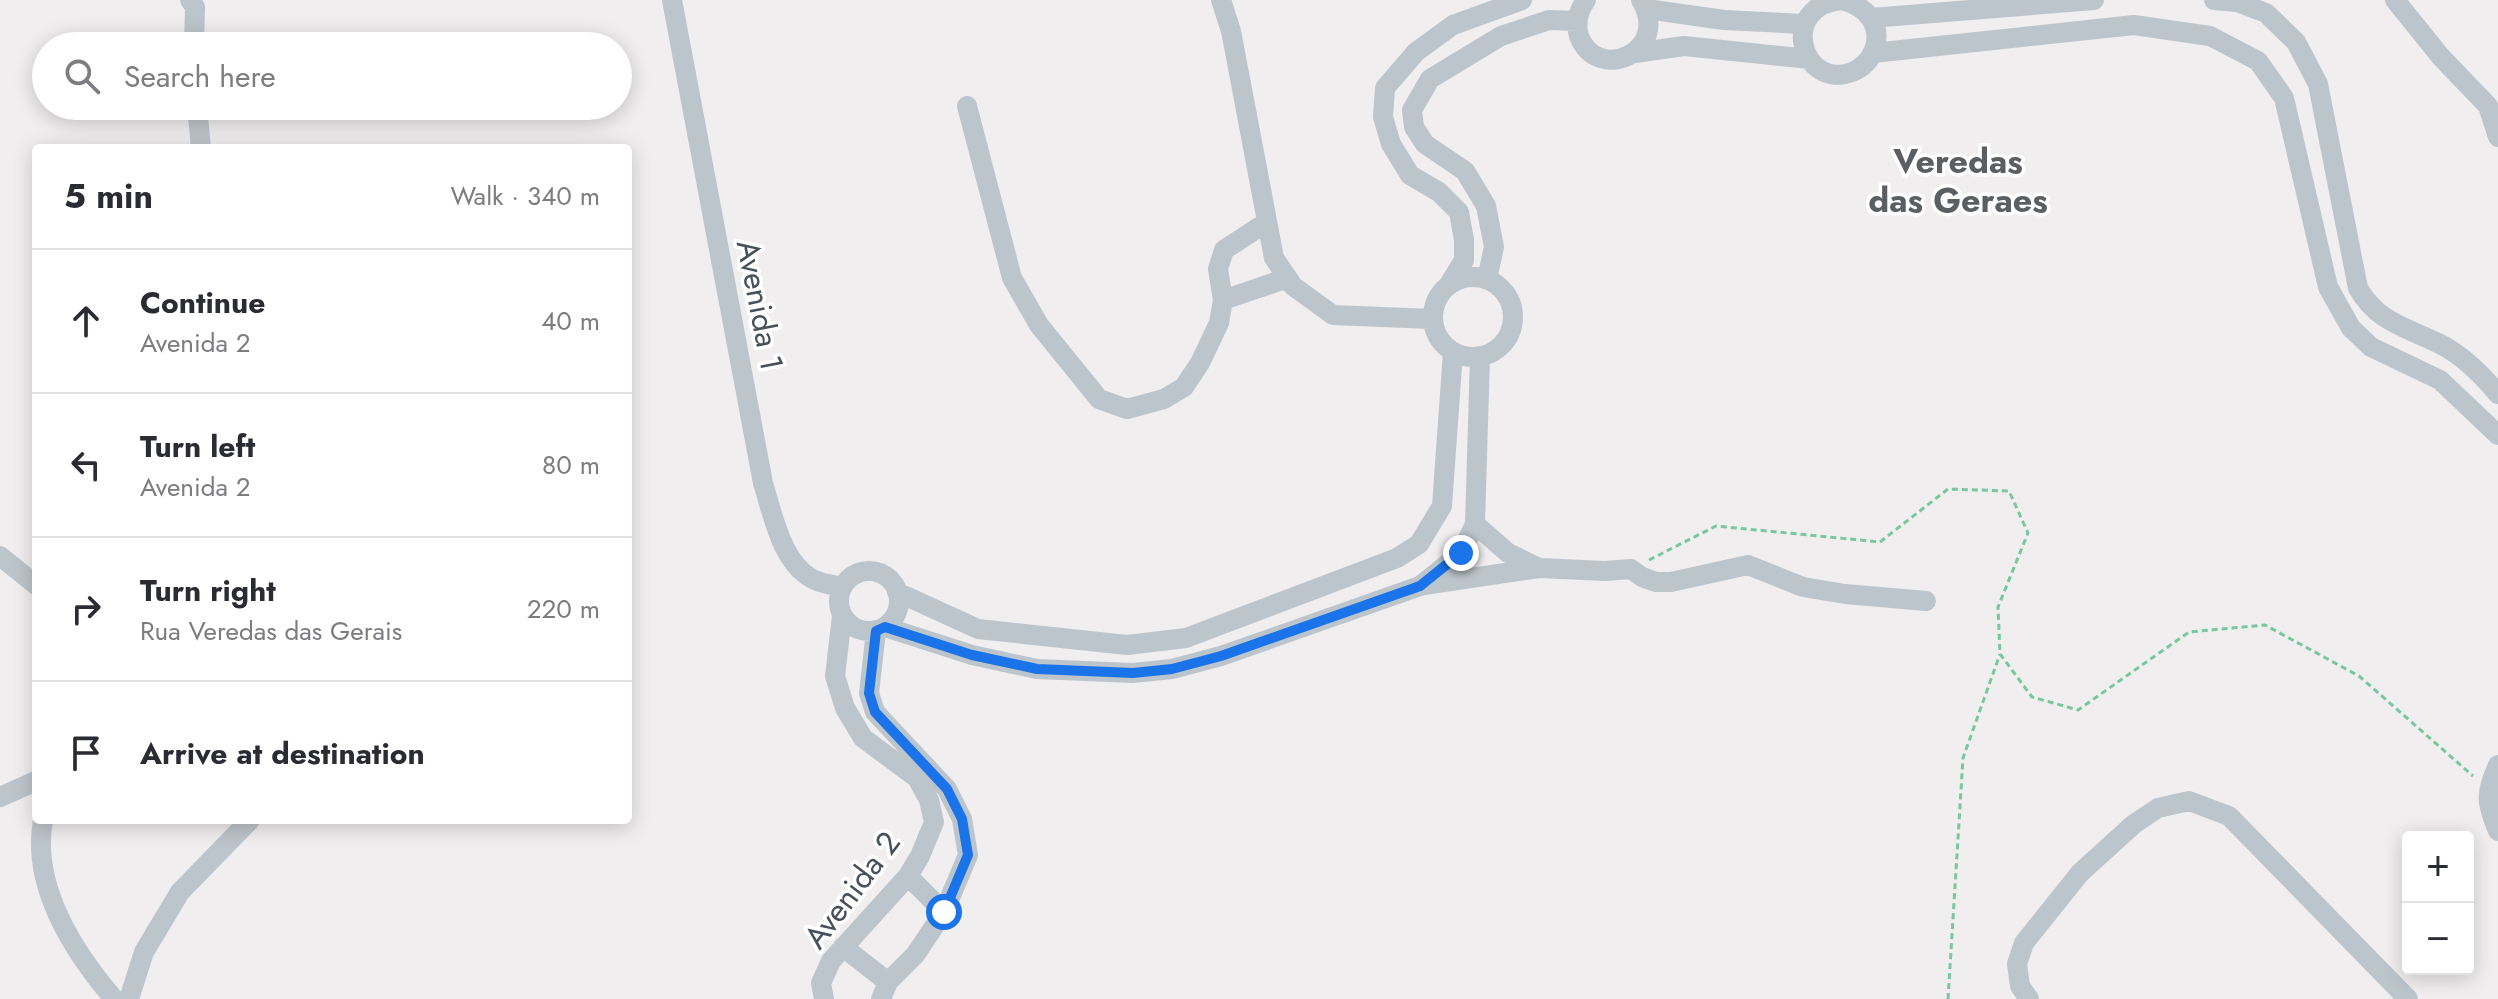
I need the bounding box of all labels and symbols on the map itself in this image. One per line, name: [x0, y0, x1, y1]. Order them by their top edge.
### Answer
district label: Veredas das Geraes: [1868, 137, 2048, 225]
street label: Avenida 1: [725, 236, 795, 374]
route end: [1443, 535, 1479, 571]
street label: Avenida 2: [793, 822, 911, 958]
route start: [926, 894, 962, 930]

